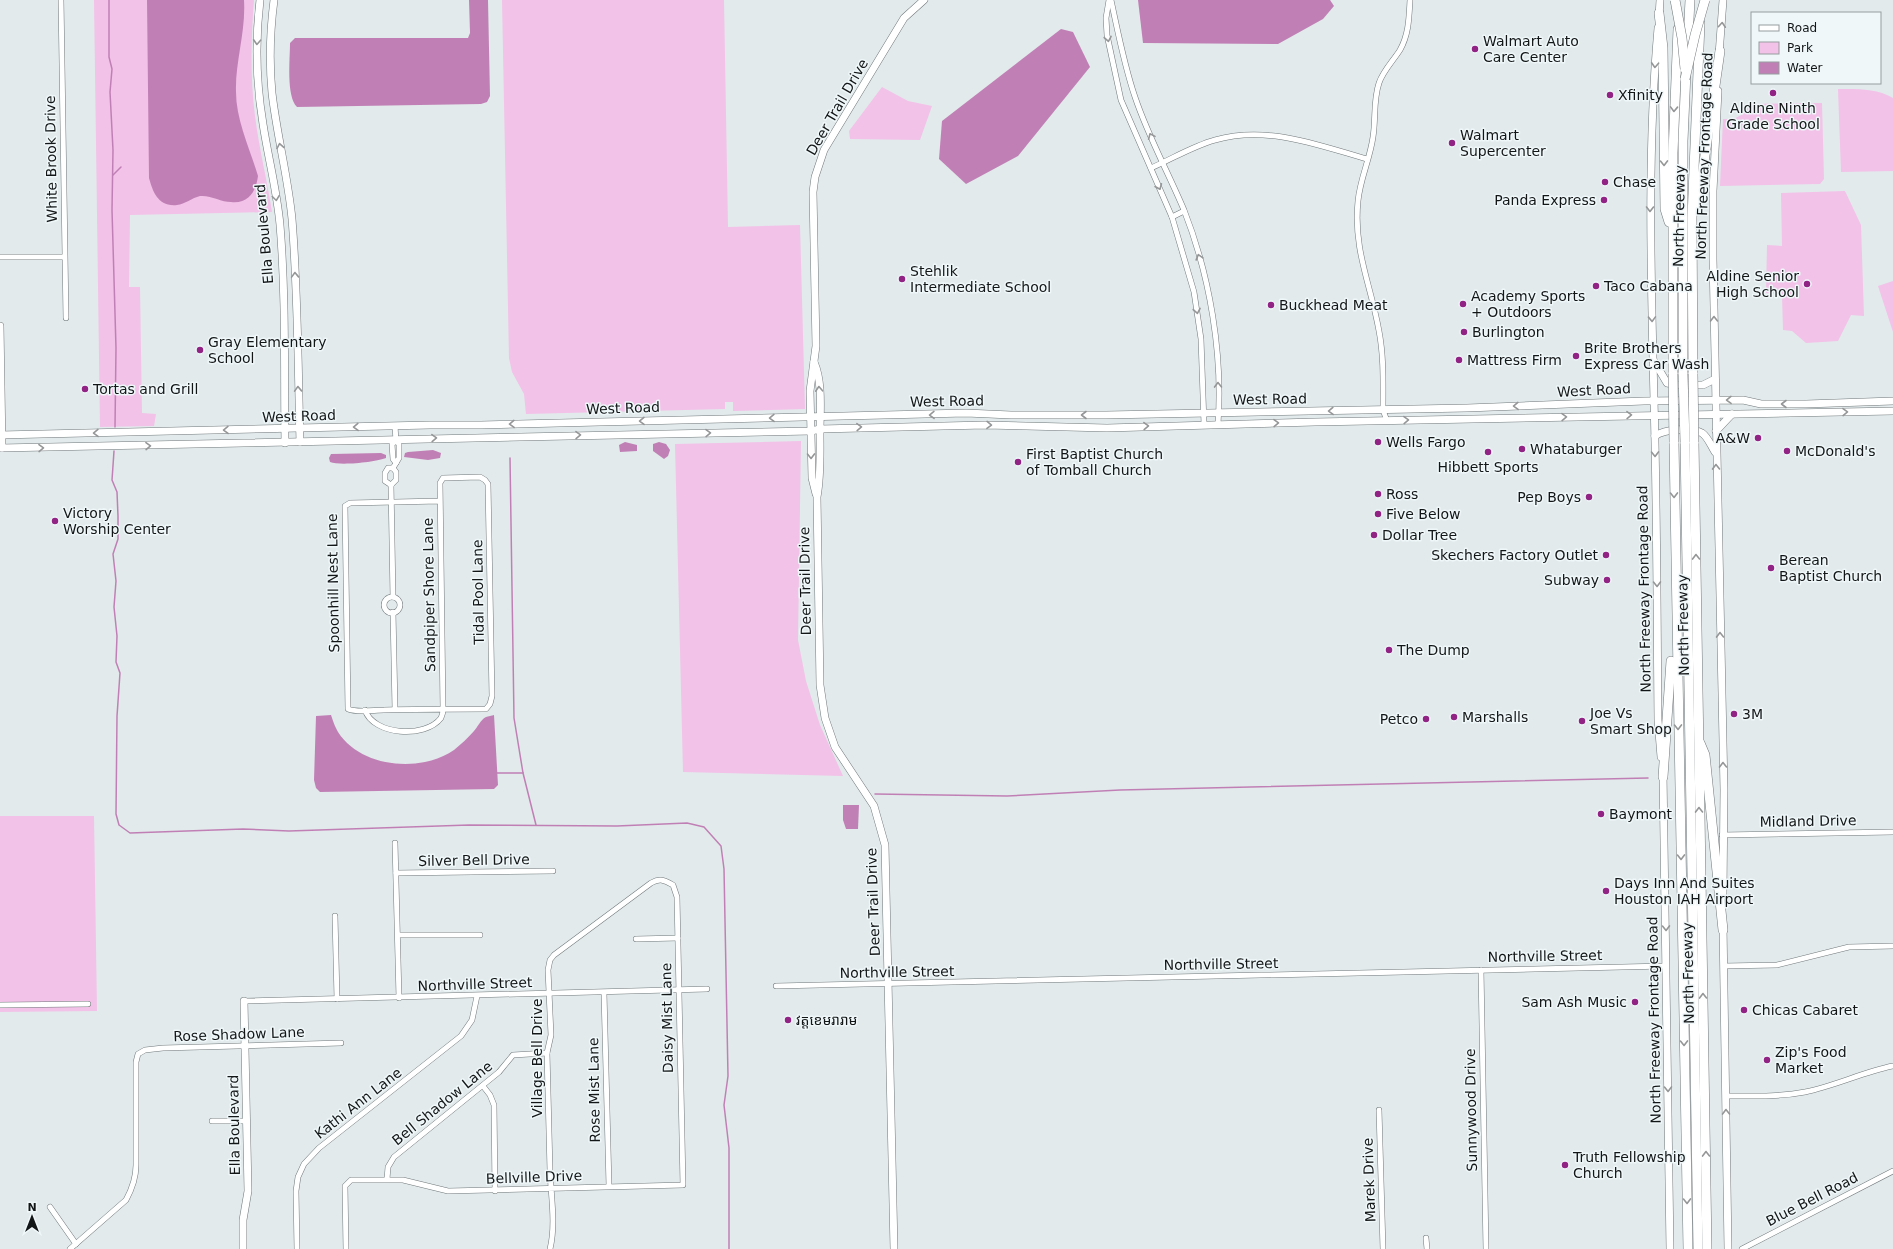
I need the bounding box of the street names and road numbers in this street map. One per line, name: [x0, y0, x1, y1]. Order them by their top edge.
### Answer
street label: North Freeway Frontage Road: [1692, 52, 1716, 260]
street label: Deer Trail Drive: [803, 56, 871, 158]
street label: White Brook Drive: [42, 95, 60, 223]
street label: North Freeway: [1670, 165, 1688, 267]
street label: Ella Boulevard: [252, 183, 276, 285]
street label: West Road: [1557, 380, 1631, 400]
street label: West Road: [1233, 390, 1307, 408]
street label: West Road: [910, 392, 984, 410]
street label: West Road: [586, 399, 660, 417]
street label: West Road: [262, 407, 336, 425]
street label: North Freeway Frontage Road: [1634, 485, 1654, 693]
street label: Spoonhill Nest Lane: [324, 513, 342, 653]
street label: Sandpiper Shore Lane: [420, 518, 438, 672]
street label: Deer Trail Drive: [796, 527, 814, 635]
street label: Tidal Pool Lane: [469, 539, 487, 646]
street label: North Freeway: [1674, 574, 1692, 676]
street label: Midland Drive: [1759, 812, 1857, 830]
street label: Deer Trail Drive: [863, 847, 883, 957]
street label: Silver Bell Drive: [418, 851, 530, 869]
street label: North Freeway Frontage Road: [1644, 916, 1664, 1124]
street label: North Freeway: [1679, 922, 1697, 1024]
street label: Northville Street: [1488, 947, 1603, 965]
street label: Northville Street: [1164, 955, 1279, 973]
street label: Daisy Mist Lane: [658, 963, 676, 1073]
street label: Northville Street: [840, 963, 955, 981]
street label: Northville Street: [417, 974, 533, 994]
street label: Village Bell Drive: [529, 998, 545, 1118]
street label: Rose Shadow Lane: [173, 1024, 305, 1044]
street label: Rose Mist Lane: [585, 1037, 603, 1143]
street label: Sunnywood Drive: [1462, 1048, 1480, 1172]
street label: Bell Shadow Lane: [389, 1058, 495, 1148]
street label: Kathi Ann Lane: [311, 1064, 405, 1142]
street label: Ella Boulevard: [225, 1075, 243, 1175]
street label: Marek Drive: [1360, 1137, 1378, 1223]
street label: Bellville Drive: [486, 1167, 582, 1187]
street label: Blue Bell Road: [1763, 1169, 1861, 1229]

